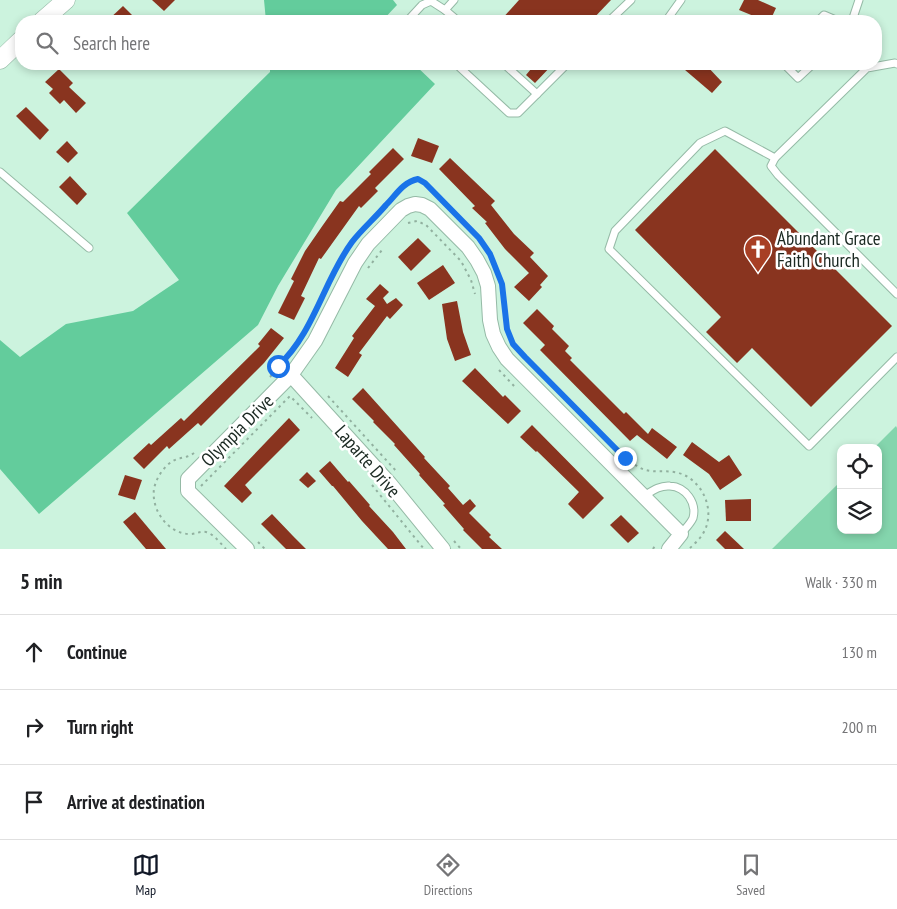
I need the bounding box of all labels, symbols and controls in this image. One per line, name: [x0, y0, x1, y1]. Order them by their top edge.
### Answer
search box: [15, 15, 882, 70]
icon: search: [33, 29, 61, 57]
text: Search here: [73, 31, 150, 55]
place label: Abundant Grace Faith Church: [777, 226, 881, 272]
church icon: Abundant Grace Faith Church: [743, 234, 773, 273]
route start: [267, 355, 290, 378]
street label: Olympia Drive: [196, 389, 278, 471]
street label: Laparte Drive: [330, 420, 406, 502]
map controls: [837, 444, 882, 534]
button: locate: [837, 444, 882, 489]
route end: [614, 447, 637, 470]
button: layers: [837, 489, 882, 534]
text: 5 min: [20, 568, 62, 595]
text: Walk · 330 m: [805, 572, 877, 592]
icon: ahead: [20, 638, 48, 666]
text: Continue: [67, 640, 127, 664]
text: 130 m: [842, 642, 877, 662]
icon: right: [20, 713, 48, 741]
text: Turn right: [67, 715, 133, 739]
text: 200 m: [842, 717, 877, 737]
icon: arrive: [20, 788, 48, 816]
text: Arrive at destination: [67, 790, 205, 814]
tab: Map: [132, 851, 160, 899]
tab: Directions: [424, 851, 472, 899]
tab: Saved: [736, 851, 765, 899]

